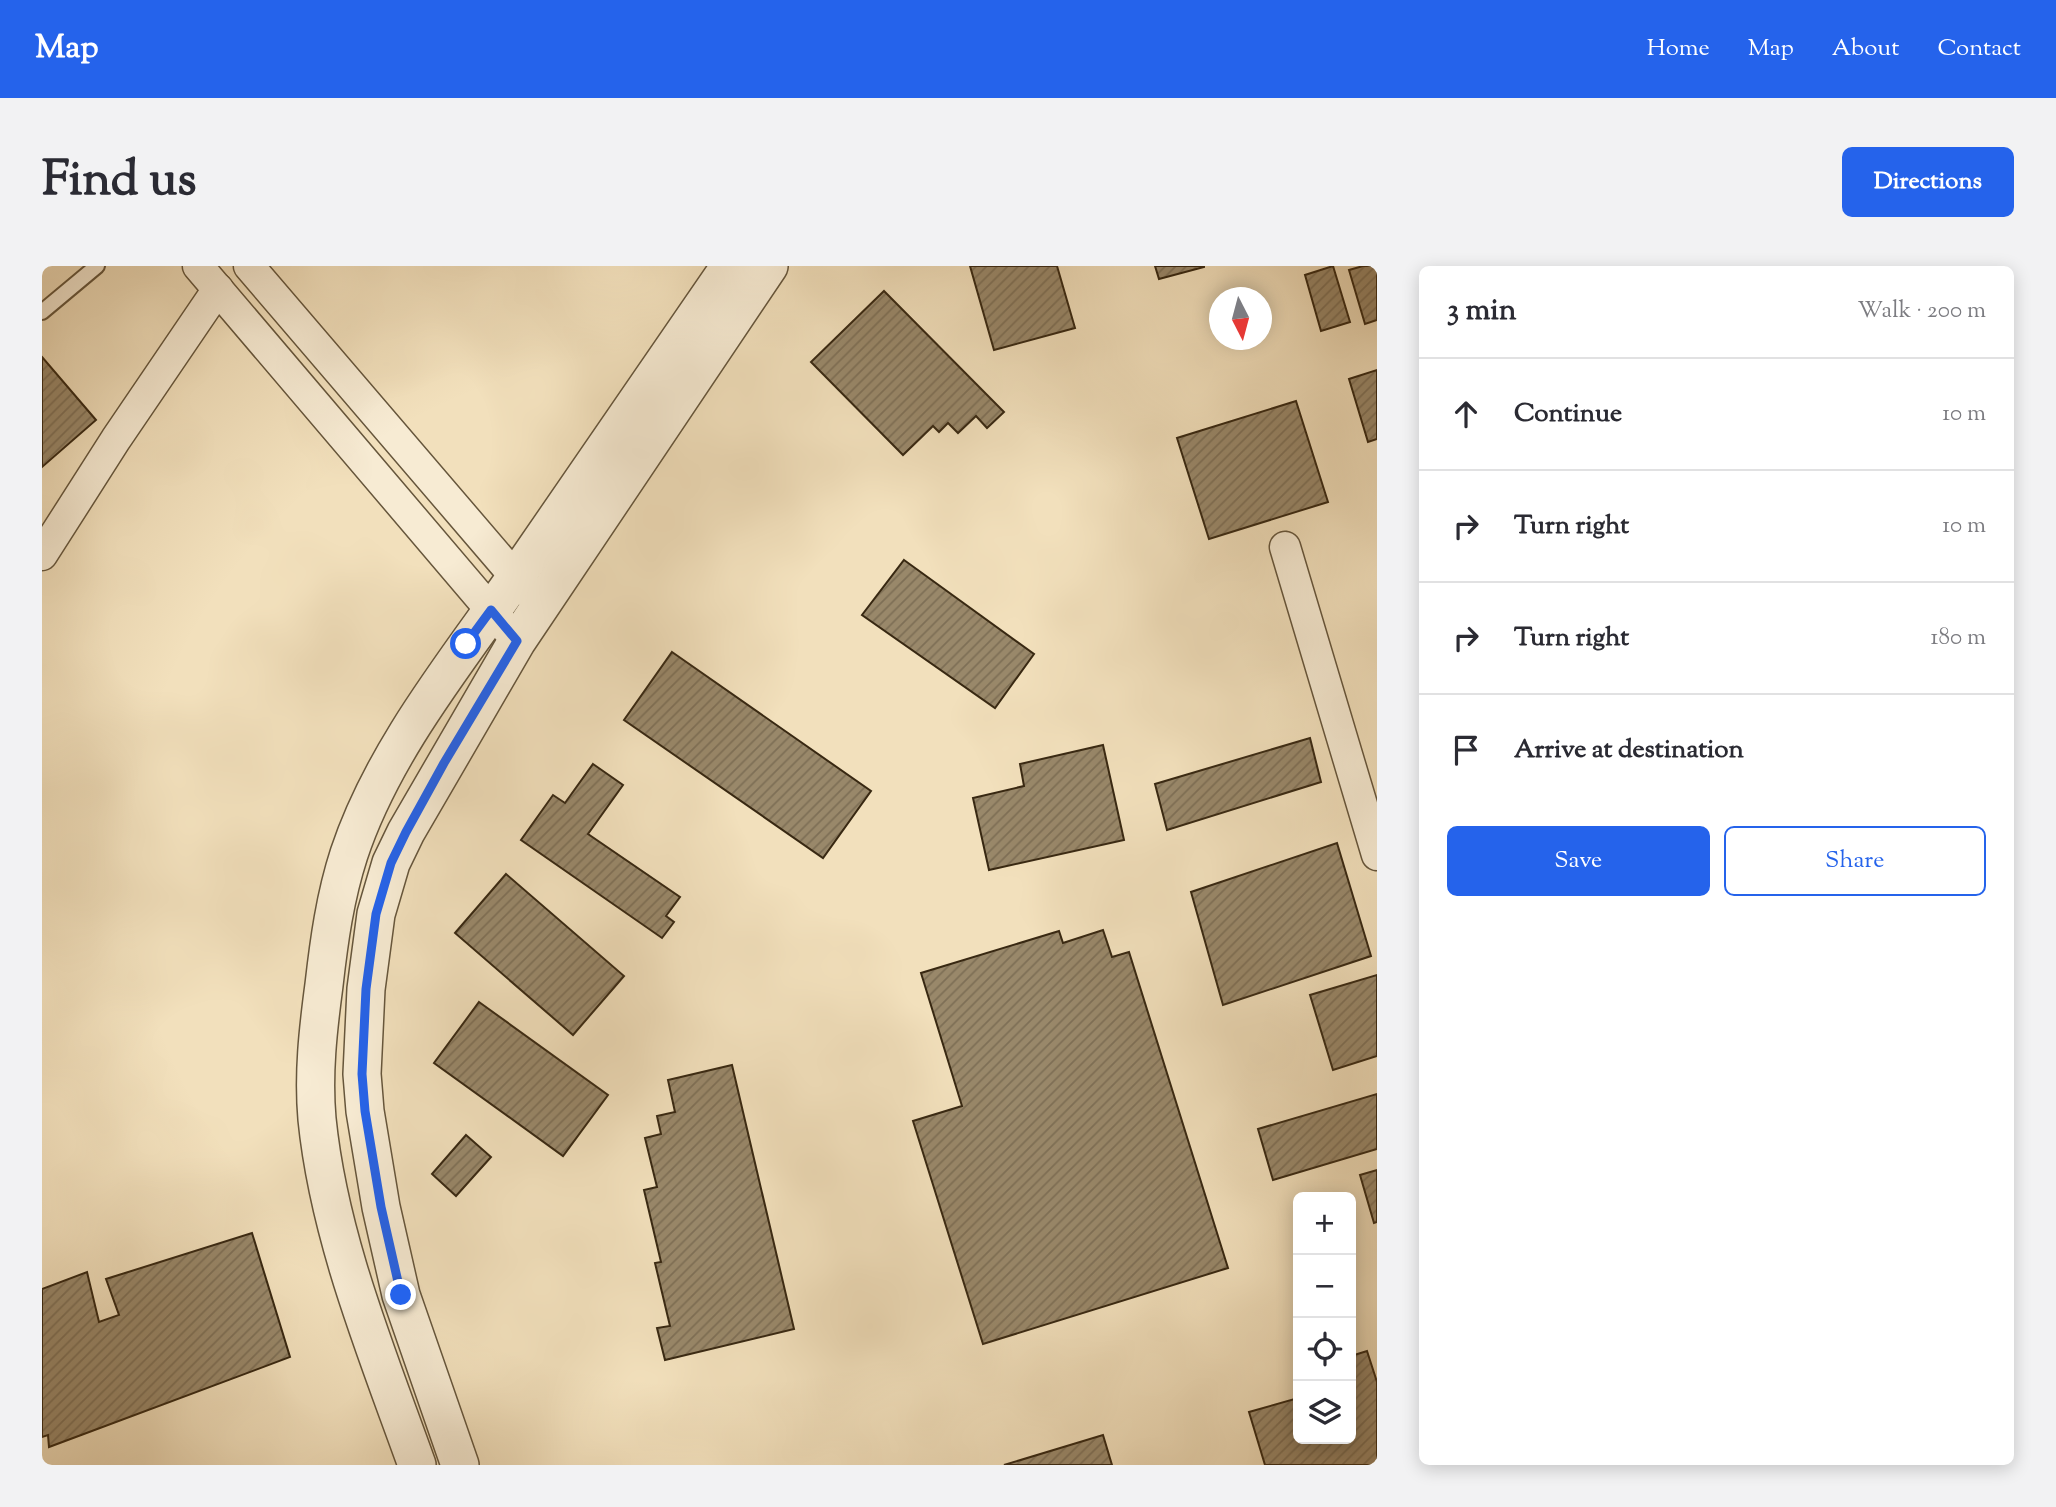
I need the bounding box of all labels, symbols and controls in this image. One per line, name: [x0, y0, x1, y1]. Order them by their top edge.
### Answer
text: Map: [35, 25, 99, 73]
text: Home: [1647, 32, 1710, 66]
text: Map: [1748, 32, 1794, 66]
text: About: [1832, 32, 1899, 66]
text: Contact: [1937, 32, 2021, 66]
text: Find us: [42, 147, 196, 217]
button: Directions: [1842, 147, 2014, 217]
north arrow: [1209, 287, 1272, 350]
text: 3 min: [1447, 290, 1517, 333]
text: Walk · 200 m: [1857, 295, 1986, 328]
icon: ahead: [1447, 395, 1485, 433]
text: Continue: [1514, 396, 1622, 433]
text: 10 m: [1942, 398, 1986, 431]
icon: right: [1447, 507, 1485, 545]
text: Turn right: [1514, 508, 1629, 545]
text: 10 m: [1942, 510, 1986, 543]
icon: right: [1447, 619, 1485, 657]
text: Turn right: [1514, 620, 1629, 657]
text: 180 m: [1931, 622, 1986, 655]
route start: [450, 628, 481, 659]
icon: arrive: [1447, 731, 1485, 769]
text: Arrive at destination: [1514, 732, 1744, 769]
button: Save: [1447, 826, 1710, 896]
button: Share: [1724, 826, 1986, 896]
map controls: [1293, 1192, 1356, 1444]
button: +: [1293, 1192, 1356, 1255]
button: −: [1293, 1255, 1356, 1318]
route end: [385, 1279, 416, 1310]
button: locate: [1293, 1318, 1356, 1381]
button: layers: [1293, 1381, 1356, 1444]

